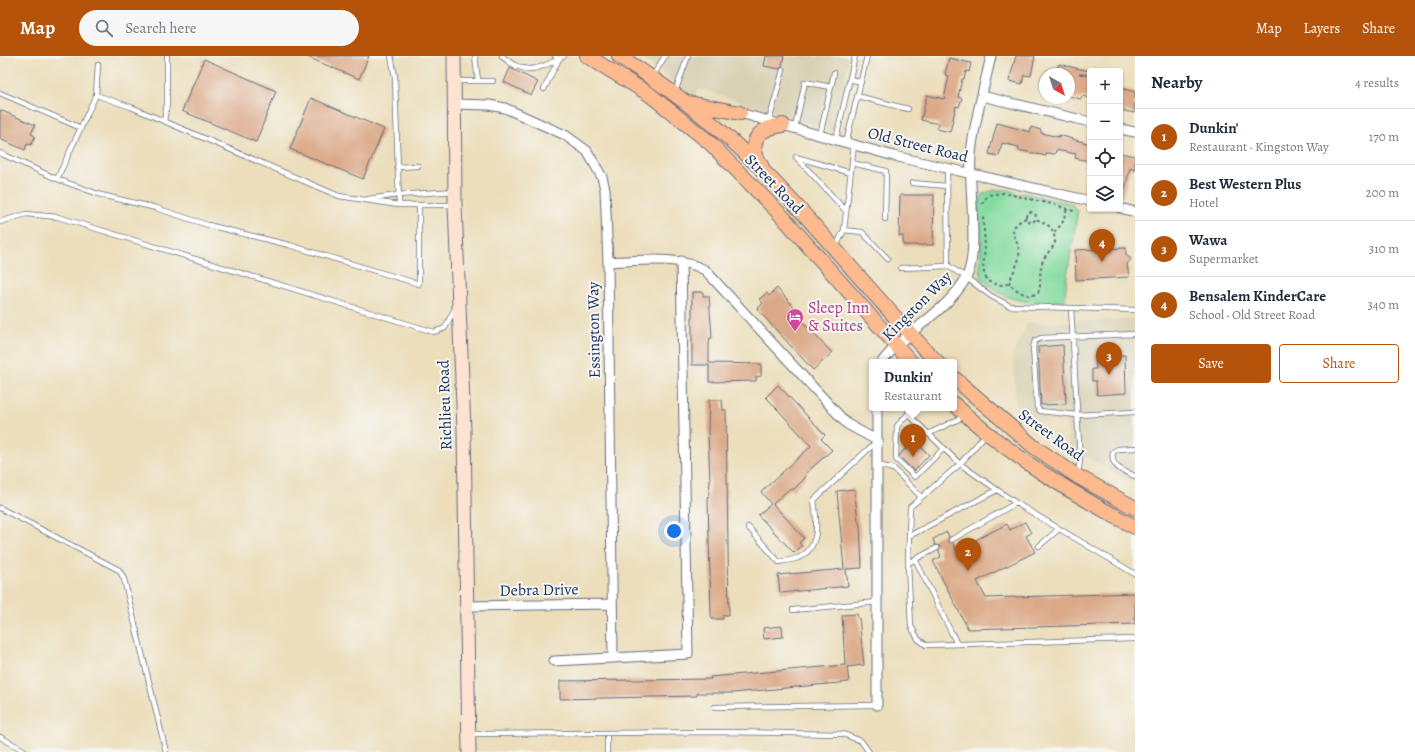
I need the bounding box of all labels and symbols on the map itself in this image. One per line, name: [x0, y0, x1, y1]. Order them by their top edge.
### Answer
north arrow: [1039, 68, 1075, 104]
street label: Old Street Road: [866, 122, 971, 168]
street label: Street Road: [740, 149, 809, 219]
pin: 4: [1089, 229, 1115, 262]
street label: Kingston Way: [877, 265, 958, 346]
street label: Essington Way: [582, 281, 606, 379]
place label: Sleep Inn & Suites: [808, 297, 870, 337]
hotel icon: Sleep Inn & Suites: [785, 307, 805, 332]
pin: 3: [1096, 342, 1122, 375]
street label: Richlieu Road: [432, 359, 458, 450]
street label: Street Road: [1014, 404, 1088, 466]
pin: 1: [900, 424, 926, 457]
your location: [664, 521, 684, 541]
pin: 2: [955, 538, 981, 571]
street label: Debra Drive: [499, 578, 579, 602]

